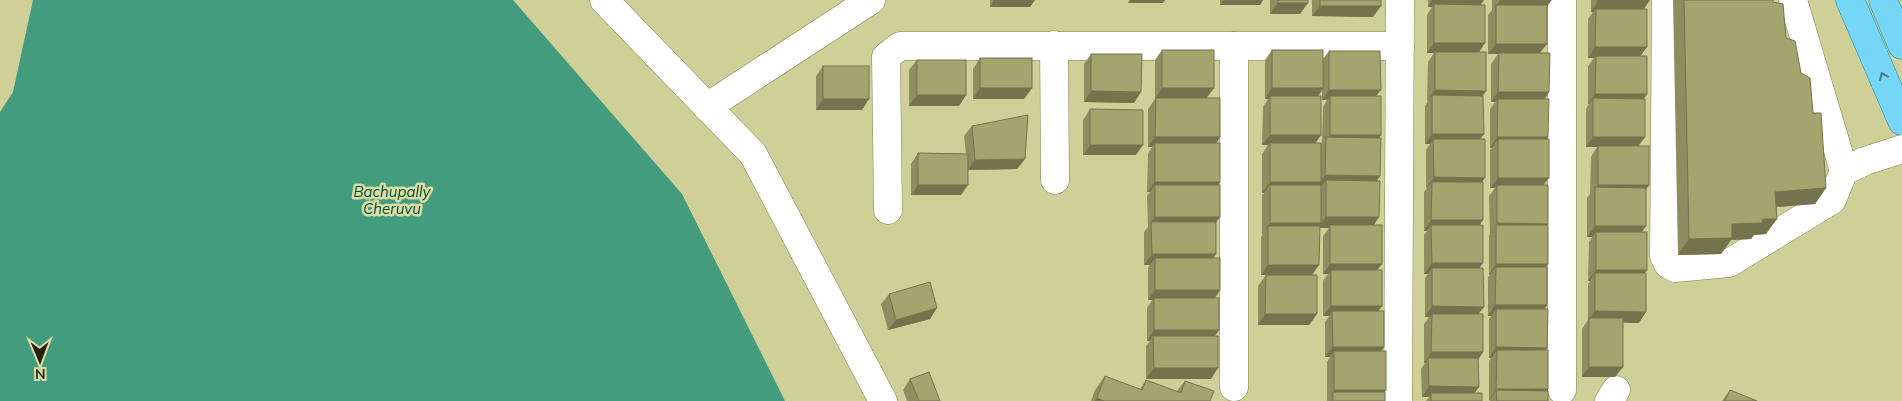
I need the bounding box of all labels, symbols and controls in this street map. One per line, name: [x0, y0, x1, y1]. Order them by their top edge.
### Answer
one-way arrow: [1878, 72, 1889, 81]
water label: Bachupally Cheruvu: [353, 182, 432, 218]
north arrow: [15, 336, 65, 386]
text: N: [35, 365, 46, 383]

